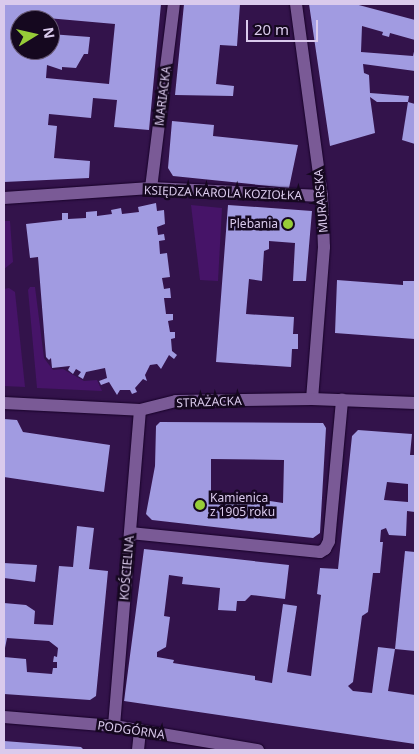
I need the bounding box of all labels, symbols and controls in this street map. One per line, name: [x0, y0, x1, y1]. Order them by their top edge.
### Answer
north arrow: [10, 10, 60, 60]
scale bar: [249, 10, 322, 42]
text: 20 m: [254, 19, 289, 39]
text: N: [39, 26, 60, 40]
street label: MARIACKA: [152, 65, 174, 127]
street label: MURARSKA: [311, 169, 331, 233]
street label: KSIĘDZA KAROLA KOZIOŁKA: [144, 183, 302, 203]
place label: Plebania: [230, 217, 278, 231]
marker: Plebania: [282, 218, 294, 230]
street label: STRAŻACKA: [176, 394, 242, 410]
place label: Kamienica z 1905 roku: [210, 491, 275, 519]
marker: Kamienica z 1905 roku: [194, 499, 206, 511]
street label: KOŚCIELNA: [117, 535, 137, 601]
street label: PODGÓRNA: [96, 718, 166, 742]

